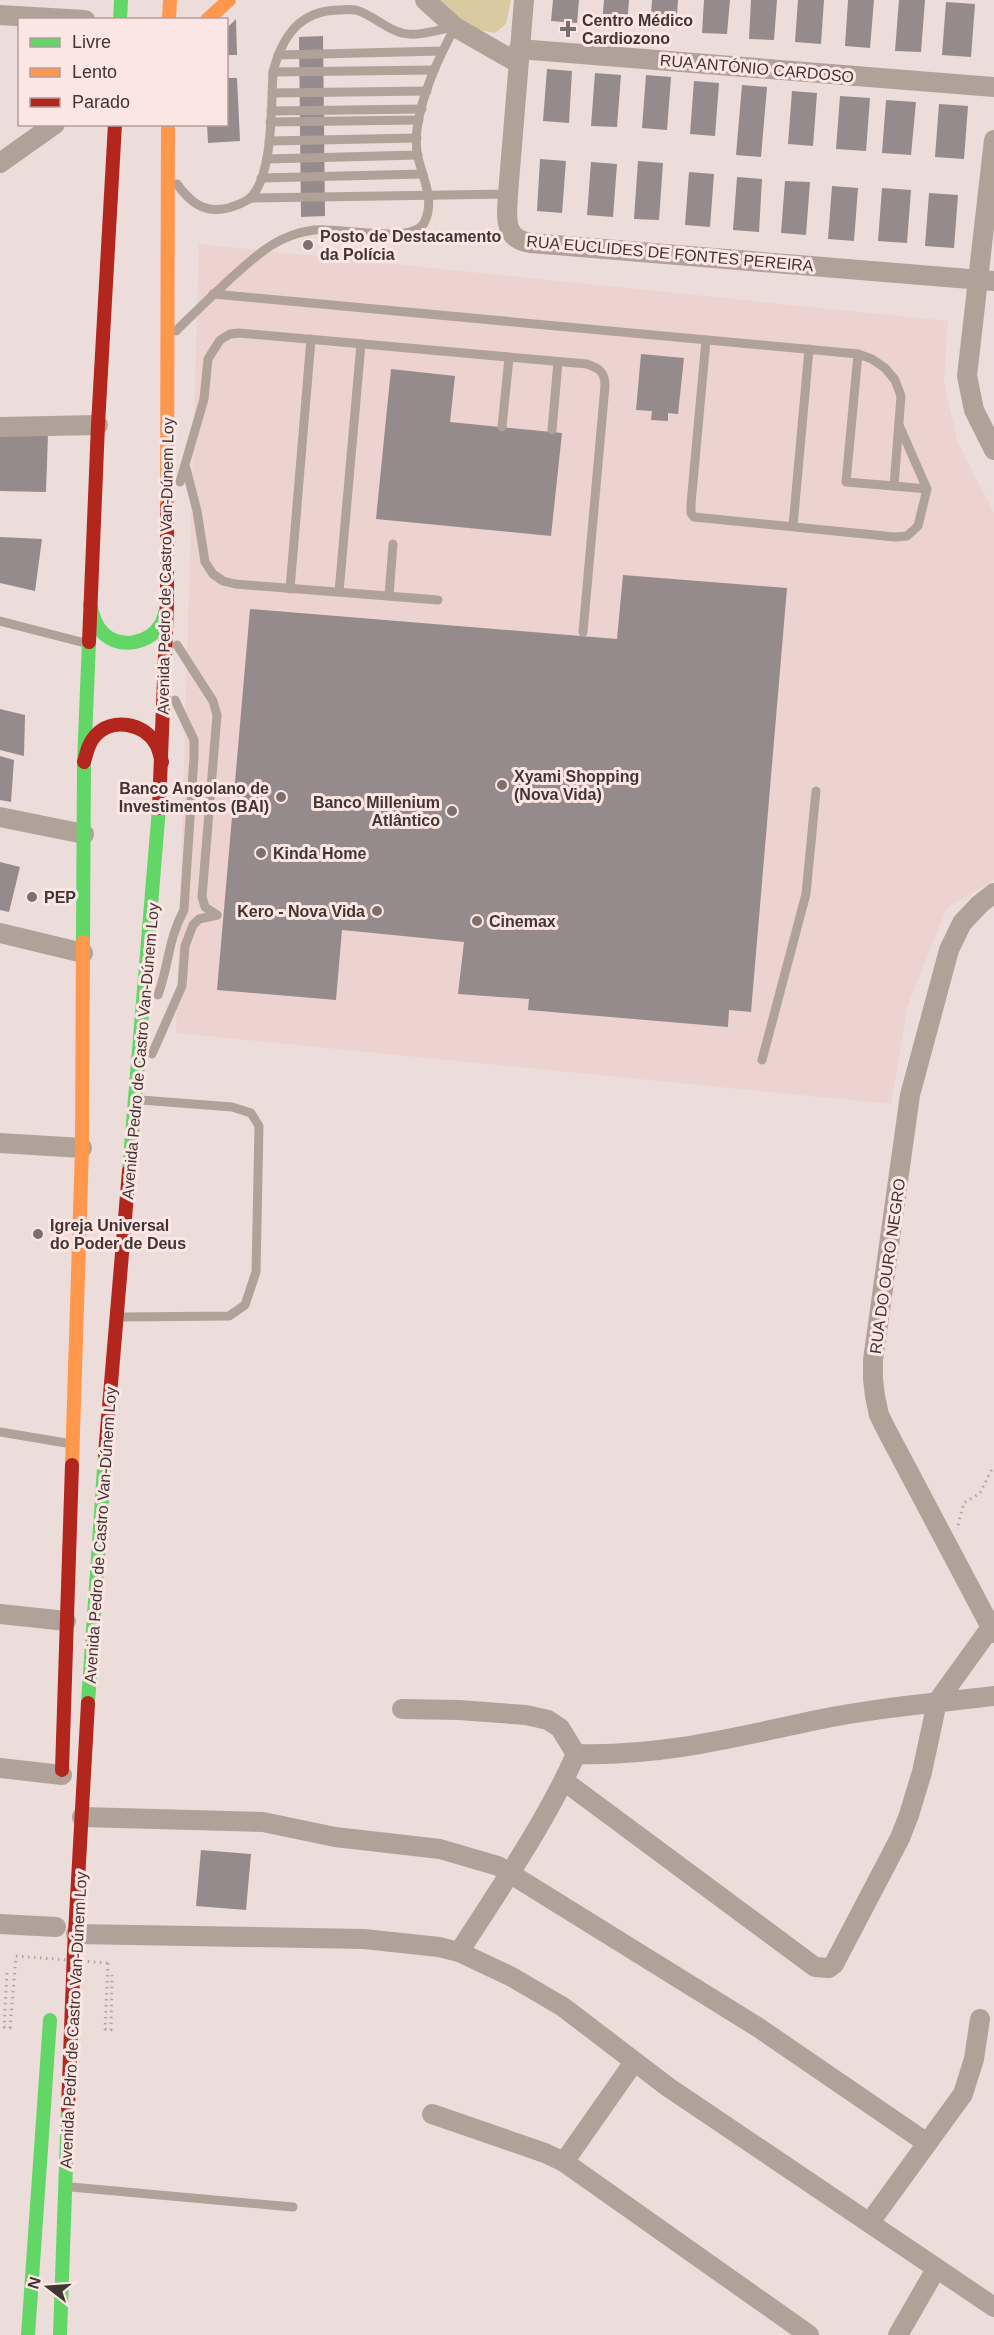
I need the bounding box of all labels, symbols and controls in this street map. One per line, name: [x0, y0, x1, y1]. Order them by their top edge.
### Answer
place label: Centro Médico Cardiozono: [582, 12, 693, 47]
legend: [18, 18, 228, 126]
marker: Centro Médico Cardiozono: [559, 20, 577, 38]
text: Livre: [72, 32, 111, 52]
street label: RUA ANTÓNIO CARDOSO: [659, 51, 855, 85]
text: Lento: [72, 62, 117, 82]
text: Parado: [72, 92, 130, 112]
place label: Posto de Destacamento da Polícia: [320, 228, 502, 263]
street label: RUA EUCLIDES DE FONTES PEREIRA: [526, 232, 815, 275]
marker: Posto de Destacamento da Polícia: [301, 238, 315, 252]
street label: Avenida Pedro de Castro Van-Dúnem Loy: [154, 417, 177, 715]
place label: Xyami Shopping (Nova Vida): [514, 768, 639, 803]
marker: Xyami Shopping (Nova Vida): [495, 778, 509, 792]
place label: Banco Angolano de Investimentos (BAI): [119, 780, 269, 815]
marker: Banco Angolano de Investimentos (BAI): [274, 790, 288, 804]
place label: Banco Millenium Atlântico: [313, 794, 440, 829]
marker: Banco Millenium Atlântico: [445, 804, 459, 818]
place label: Kinda Home: [273, 845, 366, 862]
marker: Kinda Home: [254, 846, 268, 860]
place label: PEP: [44, 889, 76, 906]
marker: PEP: [25, 890, 39, 904]
street label: Avenida Pedro de Castro Van-Dúnem Loy: [119, 902, 162, 1200]
place label: Kero - Nova Vida: [237, 903, 365, 920]
marker: Kero - Nova Vida: [370, 904, 384, 918]
place label: Cinemax: [489, 913, 556, 930]
marker: Cinemax: [470, 914, 484, 928]
street label: RUA DO OURO NEGRO: [867, 1177, 908, 1355]
place label: Igreja Universal do Poder de Deus: [50, 1217, 186, 1252]
marker: Igreja Universal do Poder de Deus: [31, 1227, 45, 1241]
street label: Avenida Pedro de Castro Van-Dúnem Loy: [82, 1386, 119, 1684]
street label: Avenida Pedro de Castro Van-Dúnem Loy: [57, 1871, 90, 2169]
north arrow: [18, 2257, 78, 2317]
text: N: [24, 2275, 44, 2291]

